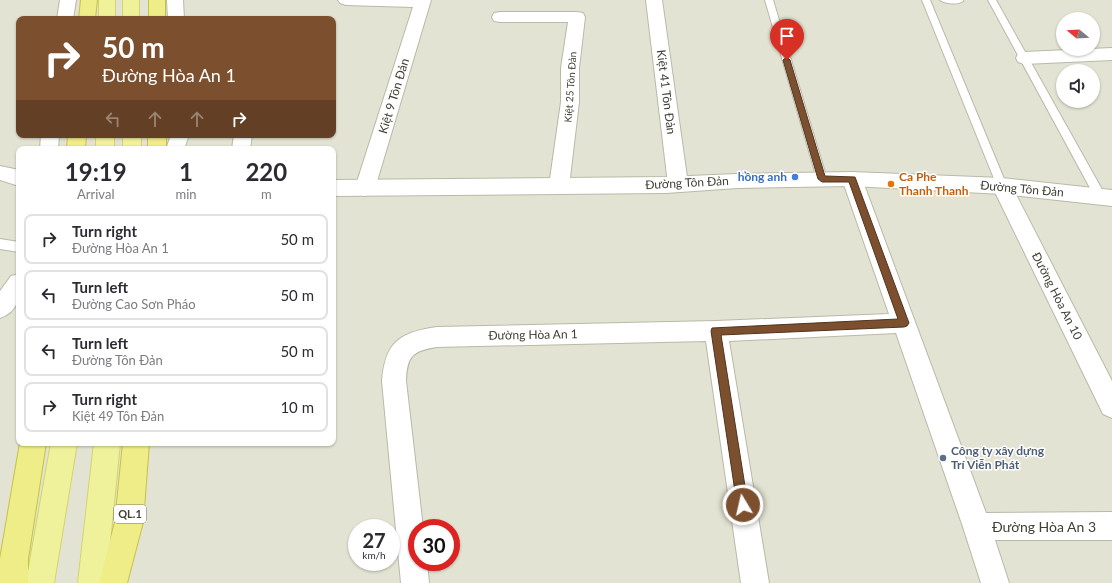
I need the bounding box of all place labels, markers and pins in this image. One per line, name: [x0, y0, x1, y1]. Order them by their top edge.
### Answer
pin: [770, 19, 804, 60]
place label: hồng anh: [738, 169, 787, 184]
place label: Ca Phe Thanh Thanh: [899, 169, 969, 198]
marker: hồng anh: [790, 172, 800, 182]
marker: Ca Phe Thanh Thanh: [886, 179, 896, 189]
place label: Công ty xây dựng Trí Viễn Phát: [951, 443, 1045, 472]
marker: Công ty xây dựng Trí Viễn Phát: [938, 453, 948, 463]

